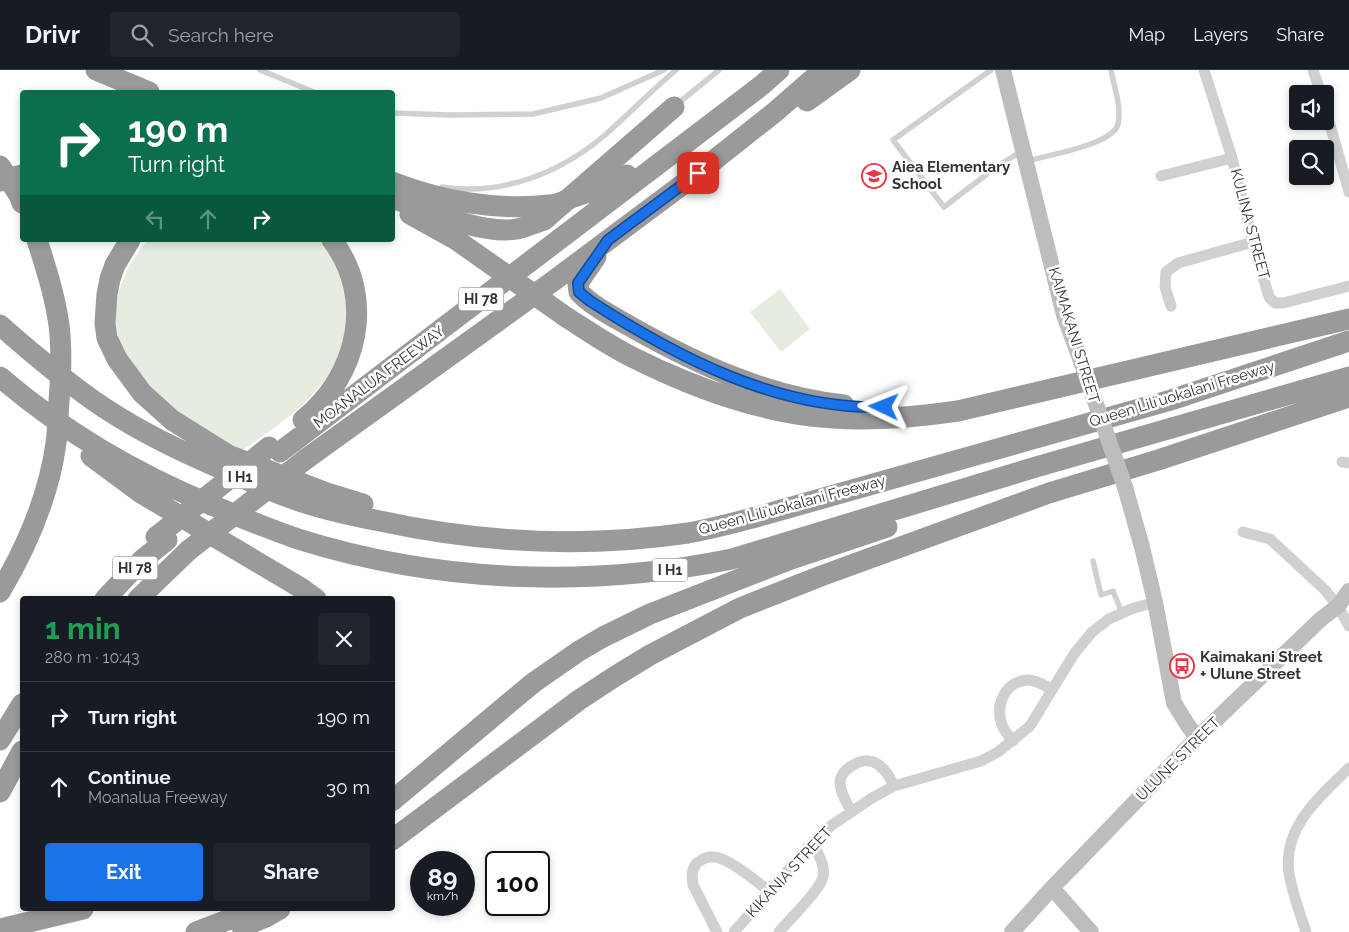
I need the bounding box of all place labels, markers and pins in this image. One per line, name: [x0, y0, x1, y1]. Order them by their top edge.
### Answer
pin: [677, 152, 719, 194]
place label: Aiea Elementary School: [892, 158, 1011, 193]
school or university icon: Aiea Elementary School: [861, 163, 887, 189]
place label: Kaimakani Street + Ulune Street: [1200, 648, 1323, 683]
bus stop icon: Kaimakani Street + Ulune Street: [1169, 653, 1195, 679]

